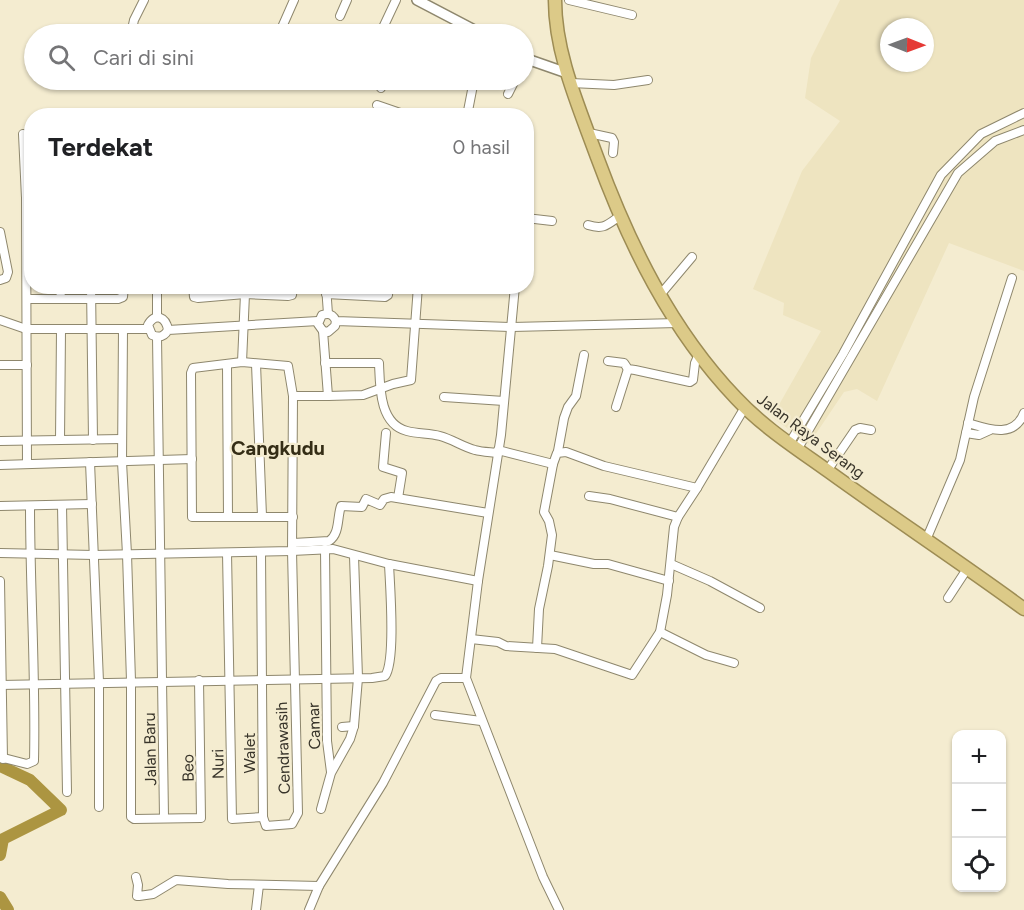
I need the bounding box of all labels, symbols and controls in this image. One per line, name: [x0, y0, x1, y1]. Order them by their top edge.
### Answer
north arrow: [880, 18, 934, 72]
search box: [24, 24, 534, 90]
icon: search: [45, 41, 78, 74]
text: Cari di sini: [93, 44, 194, 71]
text: Terdekat: [48, 131, 153, 163]
text: 0 hasil: [453, 135, 510, 159]
street label: Jalan Raya Serang: [753, 389, 869, 483]
district label: Cangkudu: [231, 436, 325, 460]
street label: Cendrawasih: [272, 701, 294, 795]
street label: Camar: [304, 702, 324, 750]
street label: Jalan Baru: [140, 712, 160, 786]
map controls: [952, 730, 1006, 892]
button: +: [952, 730, 1006, 784]
street label: Walet: [240, 732, 259, 774]
street label: Nuri: [208, 749, 228, 779]
street label: Beo: [178, 754, 198, 782]
button: −: [952, 784, 1006, 838]
button: locate: [952, 838, 1006, 892]

